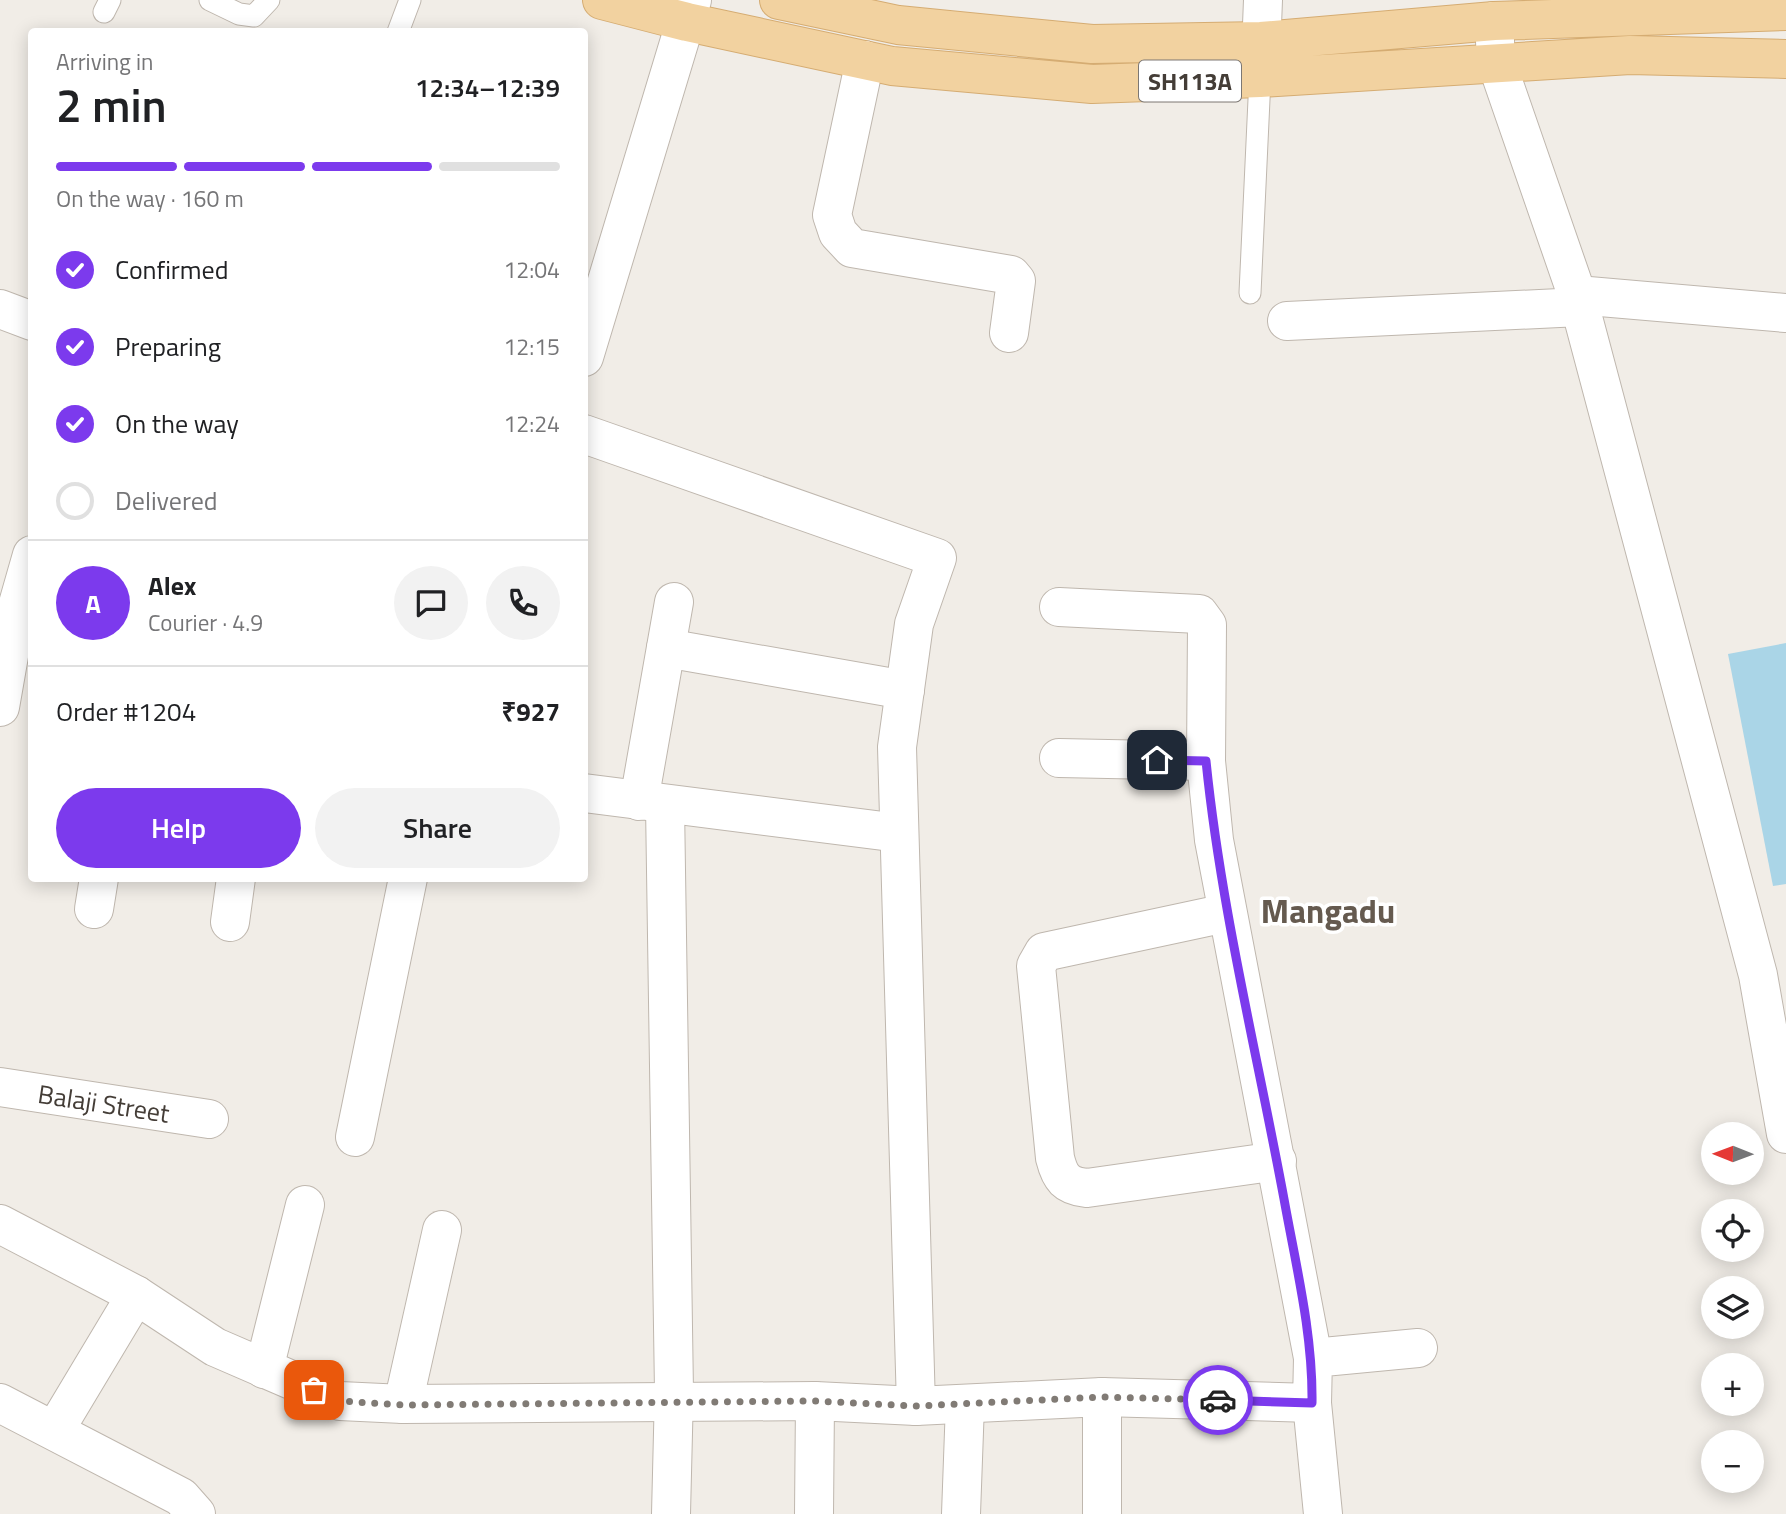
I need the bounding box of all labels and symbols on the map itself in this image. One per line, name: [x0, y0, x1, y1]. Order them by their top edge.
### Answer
road number: SH113A: [1139, 60, 1241, 102]
pin: [1127, 730, 1187, 790]
district label: Mangadu: [1261, 886, 1395, 936]
street label: Balaji Street: [35, 1074, 172, 1132]
north arrow: [1701, 1122, 1764, 1185]
pin: [284, 1360, 344, 1420]
courier: [1183, 1365, 1253, 1435]

